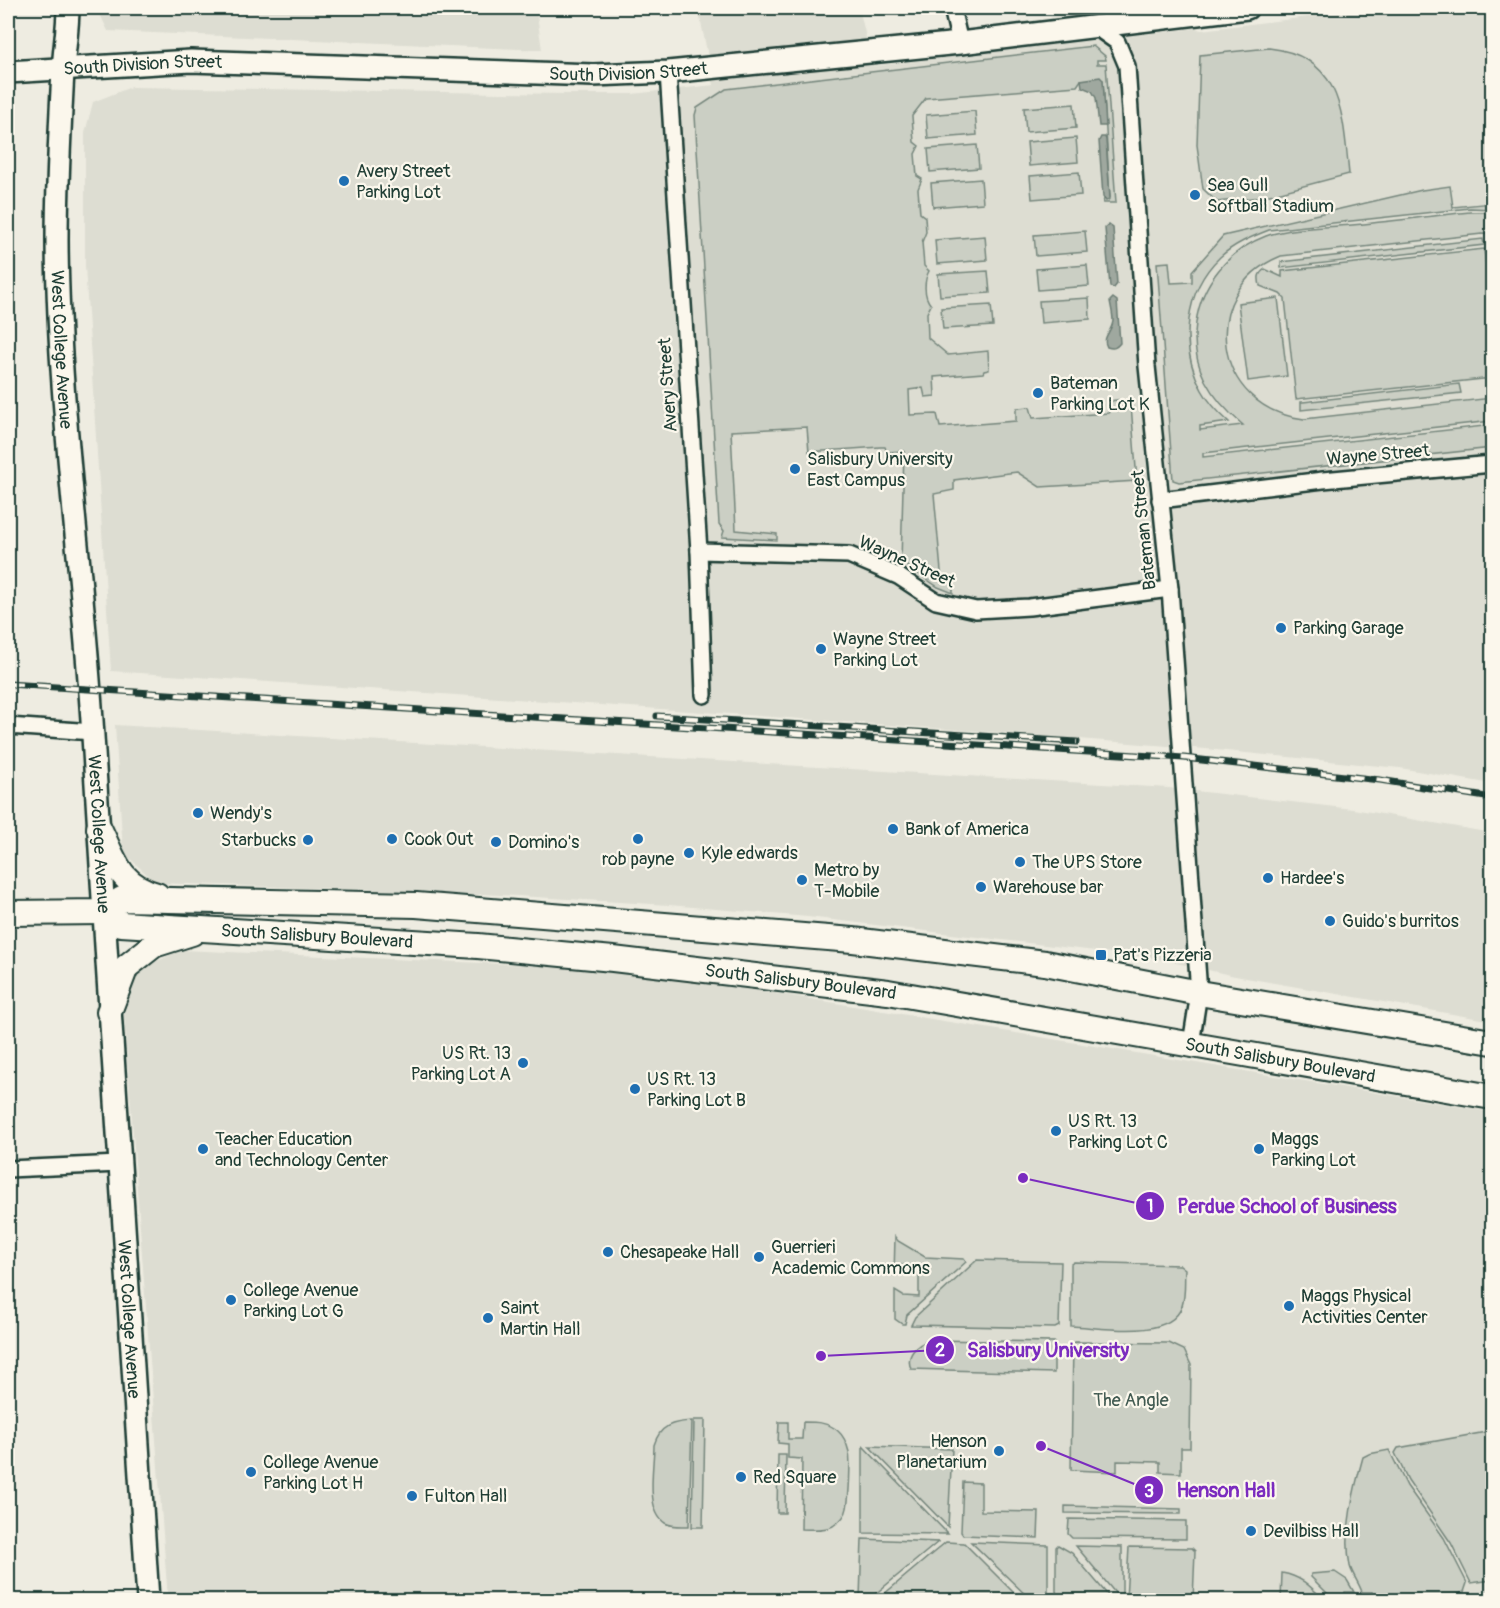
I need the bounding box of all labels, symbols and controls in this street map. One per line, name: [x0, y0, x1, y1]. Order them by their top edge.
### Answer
street label: South Division Street: [63, 49, 223, 80]
street label: South Division Street: [549, 57, 710, 87]
place label: Avery Street Parking Lot: [356, 160, 451, 204]
marker: Avery Street Parking Lot: [337, 174, 351, 188]
place label: Sea Gull Softball Stadium: [1207, 174, 1334, 218]
marker: Sea Gull Softball Stadium: [1188, 188, 1202, 202]
street label: West College Avenue: [46, 270, 78, 430]
street label: Avery Street: [653, 336, 683, 433]
place label: Bateman Parking Lot K: [1050, 372, 1150, 416]
marker: Bateman Parking Lot K: [1031, 386, 1045, 400]
street label: Wayne Street: [1326, 439, 1431, 471]
place label: Salisbury University East Campus: [807, 448, 953, 492]
marker: Salisbury University East Campus: [788, 462, 802, 476]
street label: Bateman Street: [1126, 468, 1162, 591]
street label: Wayne Street: [855, 531, 959, 594]
place label: Parking Garage: [1293, 617, 1404, 640]
marker: Parking Garage: [1274, 621, 1288, 635]
place label: Wayne Street Parking Lot: [833, 628, 937, 672]
marker: Wayne Street Parking Lot: [814, 642, 828, 656]
street label: West College Avenue: [83, 754, 115, 914]
place label: Wendy's: [210, 802, 272, 825]
marker: Wendy's: [191, 806, 205, 820]
place label: Bank of America: [905, 818, 1029, 841]
marker: Bank of America: [886, 822, 900, 836]
place label: Cook Out: [404, 828, 474, 851]
place label: Starbucks: [221, 829, 296, 852]
place label: Domino's: [508, 831, 579, 854]
marker: Cook Out: [385, 832, 399, 846]
marker: rob payne: [631, 832, 645, 846]
marker: Starbucks: [301, 833, 315, 847]
marker: Domino's: [489, 835, 503, 849]
place label: Kyle edwards: [701, 842, 798, 865]
marker: Kyle edwards: [682, 846, 696, 860]
place label: rob payne: [602, 848, 674, 871]
place label: The UPS Store: [1032, 851, 1142, 874]
marker: The UPS Store: [1013, 855, 1027, 869]
place label: Metro by T-Mobile: [814, 859, 880, 903]
place label: Hardee's: [1280, 867, 1344, 890]
marker: Hardee's: [1261, 871, 1275, 885]
marker: Metro by T-Mobile: [795, 873, 809, 887]
place label: Warehouse bar: [993, 876, 1104, 899]
marker: Warehouse bar: [974, 880, 988, 894]
place label: Guido's burritos: [1342, 910, 1459, 933]
marker: Guido's burritos: [1323, 914, 1337, 928]
street label: South Salisbury Boulevard: [220, 919, 414, 953]
place label: Pat's Pizzeria: [1113, 944, 1212, 967]
marker: Pat's Pizzeria: [1094, 948, 1108, 962]
street label: South Salisbury Boulevard: [704, 959, 898, 1005]
street label: South Salisbury Boulevard: [1183, 1032, 1377, 1088]
place label: US Rt. 13 Parking Lot A: [411, 1042, 511, 1086]
marker: US Rt. 13 Parking Lot A: [516, 1056, 530, 1070]
place label: US Rt. 13 Parking Lot B: [647, 1068, 746, 1112]
marker: US Rt. 13 Parking Lot B: [628, 1082, 642, 1096]
place label: US Rt. 13 Parking Lot C: [1068, 1110, 1168, 1154]
marker: US Rt. 13 Parking Lot C: [1049, 1124, 1063, 1138]
place label: Teacher Education and Technology Center: [215, 1128, 389, 1172]
place label: Maggs Parking Lot: [1271, 1128, 1357, 1172]
marker: Teacher Education and Technology Center: [196, 1142, 210, 1156]
marker: Maggs Parking Lot: [1252, 1142, 1266, 1156]
callout: Perdue School of Business: [1135, 1187, 1409, 1225]
text: Perdue School of Business: [1177, 1194, 1397, 1219]
text: 1: [1146, 1195, 1154, 1218]
place label: Guerrieri Academic Commons: [771, 1236, 930, 1280]
street label: West College Avenue: [113, 1239, 146, 1399]
place label: Chesapeake Hall: [620, 1241, 739, 1264]
marker: Chesapeake Hall: [601, 1245, 615, 1259]
marker: Guerrieri Academic Commons: [752, 1250, 766, 1264]
place label: College Avenue Parking Lot G: [243, 1279, 359, 1323]
place label: Maggs Physical Activities Center: [1301, 1285, 1428, 1329]
marker: College Avenue Parking Lot G: [224, 1293, 238, 1307]
place label: Saint Martin Hall: [500, 1297, 580, 1341]
marker: Maggs Physical Activities Center: [1282, 1299, 1296, 1313]
marker: Saint Martin Hall: [481, 1311, 495, 1325]
callout: Salisbury University: [925, 1331, 1141, 1369]
text: Salisbury University: [967, 1338, 1129, 1363]
text: 2: [935, 1339, 945, 1362]
park label: The Angle: [1093, 1389, 1169, 1412]
place label: Henson Planetarium: [896, 1430, 987, 1474]
marker: Henson Planetarium: [992, 1444, 1006, 1458]
place label: College Avenue Parking Lot H: [263, 1451, 379, 1495]
marker: College Avenue Parking Lot H: [244, 1465, 258, 1479]
place label: Red Square: [753, 1466, 836, 1489]
marker: Red Square: [734, 1470, 748, 1484]
callout: Henson Hall: [1134, 1471, 1287, 1509]
text: Henson Hall: [1177, 1478, 1275, 1503]
text: 3: [1144, 1480, 1154, 1503]
place label: Fulton Hall: [424, 1485, 507, 1508]
marker: Fulton Hall: [405, 1489, 419, 1503]
place label: Devilbiss Hall: [1263, 1520, 1359, 1543]
marker: Devilbiss Hall: [1244, 1524, 1258, 1538]

